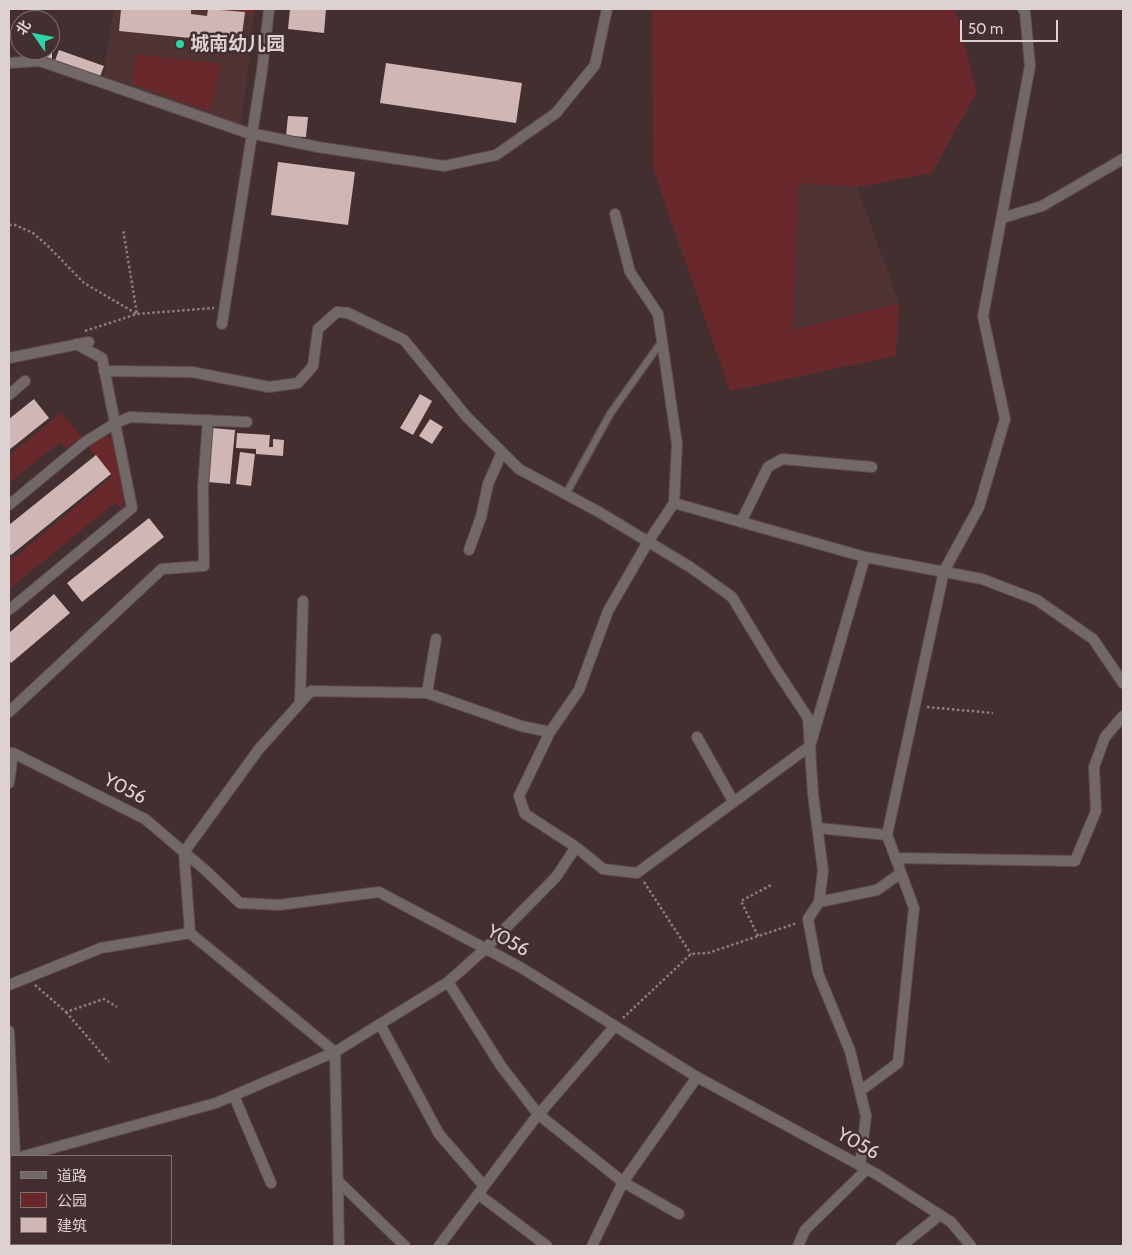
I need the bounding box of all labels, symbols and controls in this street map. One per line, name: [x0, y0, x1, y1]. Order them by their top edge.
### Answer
north arrow: [10, 10, 60, 60]
scale bar: [962, 10, 1060, 42]
text: 北: [12, 17, 35, 38]
text: 50 m: [968, 20, 1003, 38]
place label: 城南幼儿园: [190, 33, 285, 55]
marker: 城南幼儿园: [174, 38, 186, 50]
street label: Y056: [100, 769, 150, 809]
street label: Y056: [483, 920, 533, 962]
street label: Y056: [833, 1123, 883, 1165]
legend: [10, 1155, 172, 1245]
text: 道路: [57, 1167, 87, 1185]
text: 公园: [57, 1192, 87, 1210]
text: 建筑: [57, 1217, 87, 1235]

